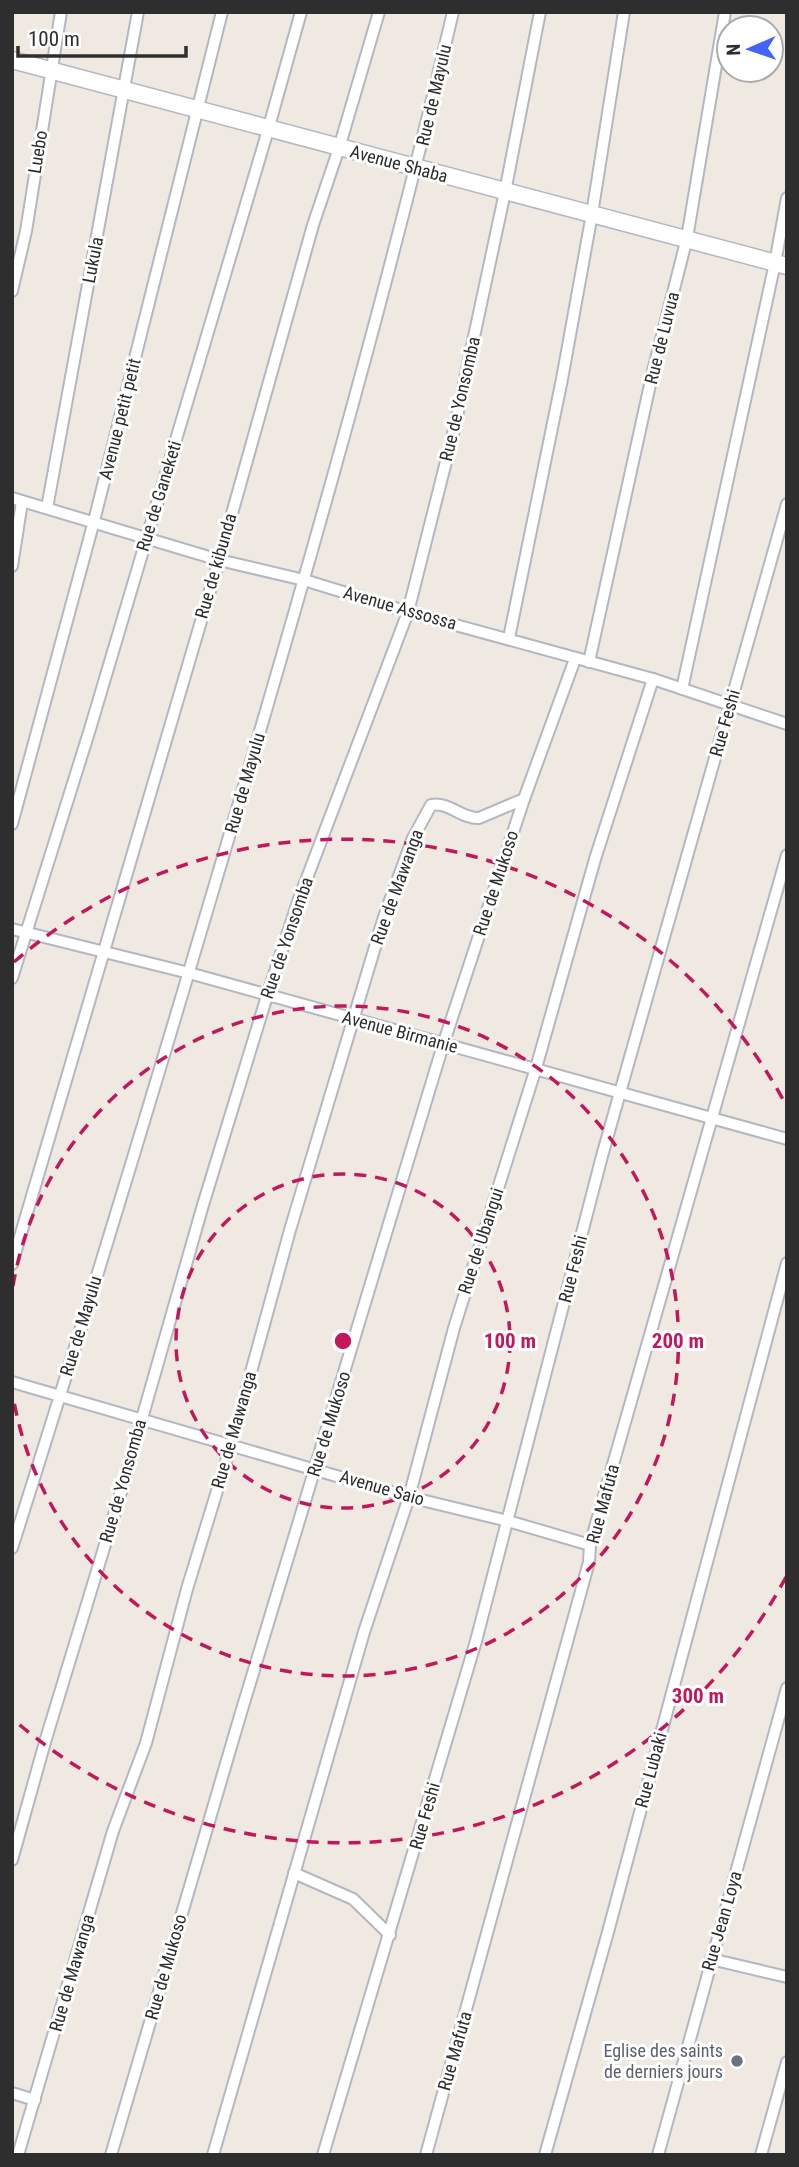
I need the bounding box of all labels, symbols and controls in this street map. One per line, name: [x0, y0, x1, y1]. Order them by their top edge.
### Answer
scale bar: [18, 14, 186, 58]
north arrow: [715, 14, 785, 84]
text: 100 m: [28, 27, 80, 51]
street label: Rue de Mayulu: [412, 42, 455, 148]
text: N: [722, 43, 745, 56]
street label: Luebo: [24, 129, 51, 175]
street label: Avenue Shaba: [348, 140, 450, 187]
street label: Lukula: [78, 235, 107, 285]
street label: Rue de Luvua: [640, 290, 683, 386]
street label: Rue de Yonsomba: [435, 335, 484, 463]
street label: Avenue petit petit: [94, 356, 145, 482]
street label: Rue de Ganeketi: [132, 438, 185, 554]
street label: Rue de kibunda: [190, 511, 241, 621]
street label: Avenue Assossa: [341, 581, 459, 634]
street label: Rue Feshi: [705, 687, 744, 759]
street label: Rue de Mayulu: [220, 730, 269, 835]
street label: Rue de Mawanga: [366, 826, 427, 947]
street label: Rue de Mukoso: [469, 828, 522, 938]
street label: Rue de Yonsomba: [256, 874, 317, 1001]
street label: Avenue Birmanie: [340, 1006, 460, 1057]
street label: Rue de Ubangui: [453, 1185, 508, 1297]
street label: Rue Feshi: [554, 1233, 591, 1305]
street label: Rue de Mayulu: [55, 1273, 106, 1378]
centre of rings: [331, 1329, 355, 1353]
text: 100 m: [484, 1329, 536, 1353]
text: 200 m: [652, 1329, 704, 1353]
street label: Rue de Mawanga: [207, 1369, 260, 1491]
street label: Rue de Mukoso: [303, 1369, 354, 1479]
street label: Rue de Yonsomba: [95, 1417, 150, 1545]
street label: Rue Mafuta: [582, 1462, 623, 1546]
street label: Avenue Saio: [337, 1465, 427, 1510]
text: 300 m: [672, 1684, 724, 1708]
street label: Rue Lubaki: [630, 1730, 671, 1810]
street label: Rue Feshi: [405, 1780, 444, 1852]
street label: Rue Jean Loya: [697, 1869, 746, 1973]
street label: Rue de Mawanga: [45, 1912, 98, 2034]
street label: Rue de Mukoso: [140, 1912, 191, 2022]
street label: Rue Mafuta: [433, 2009, 476, 2093]
place label: Eglise des saints de derniers jours: [603, 2040, 723, 2082]
marker: Eglise des saints de derniers jours: [729, 2053, 745, 2069]

